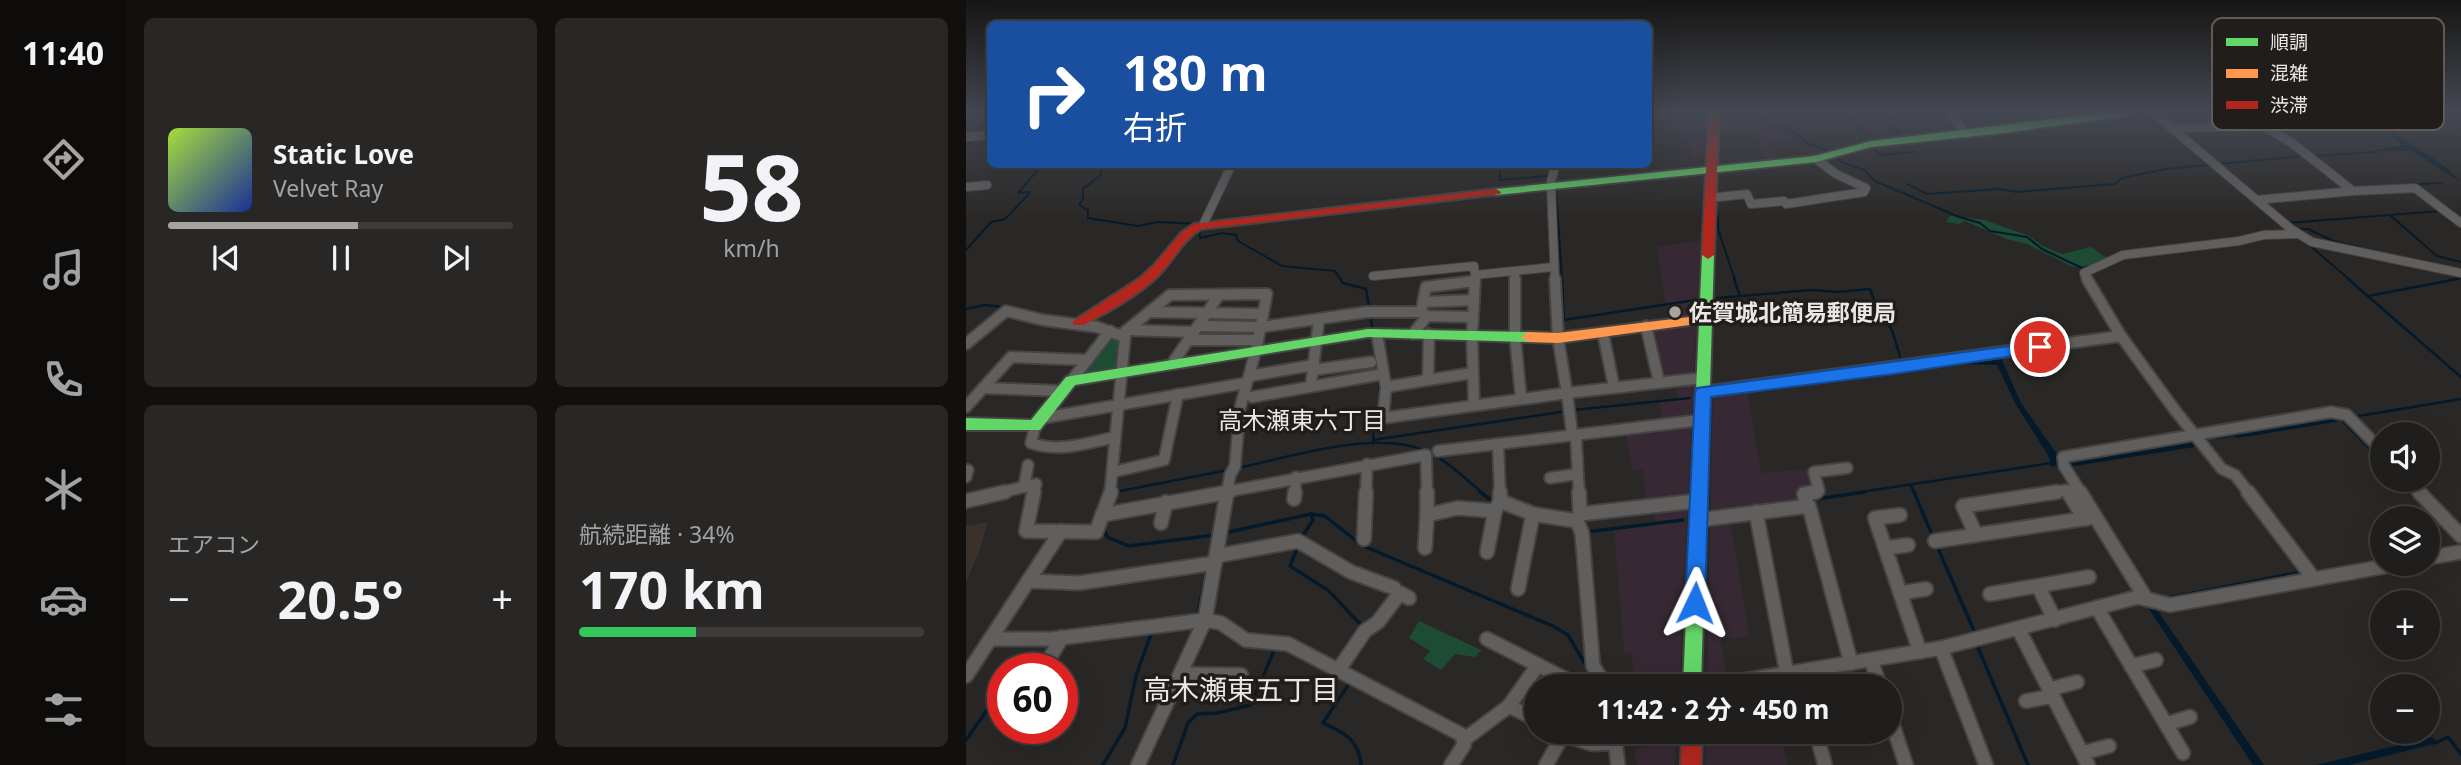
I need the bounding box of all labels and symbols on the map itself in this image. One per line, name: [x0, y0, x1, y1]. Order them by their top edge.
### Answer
legend: [2212, 18, 2444, 130]
text: 順調: [2270, 29, 2308, 55]
text: 混雑: [2270, 60, 2308, 86]
text: 渋滞: [2270, 92, 2308, 118]
place label: 佐賀城北簡易郵便局: [1689, 296, 1896, 328]
marker: 佐賀城北簡易郵便局: [1667, 304, 1683, 320]
pin: [2010, 317, 2070, 377]
district label: 高木瀬東六丁目: [1218, 403, 1386, 436]
position arrow: [1658, 566, 1732, 640]
speed limit sign: 60: [987, 653, 1078, 744]
district label: 高木瀬東五丁目: [1143, 670, 1339, 708]

